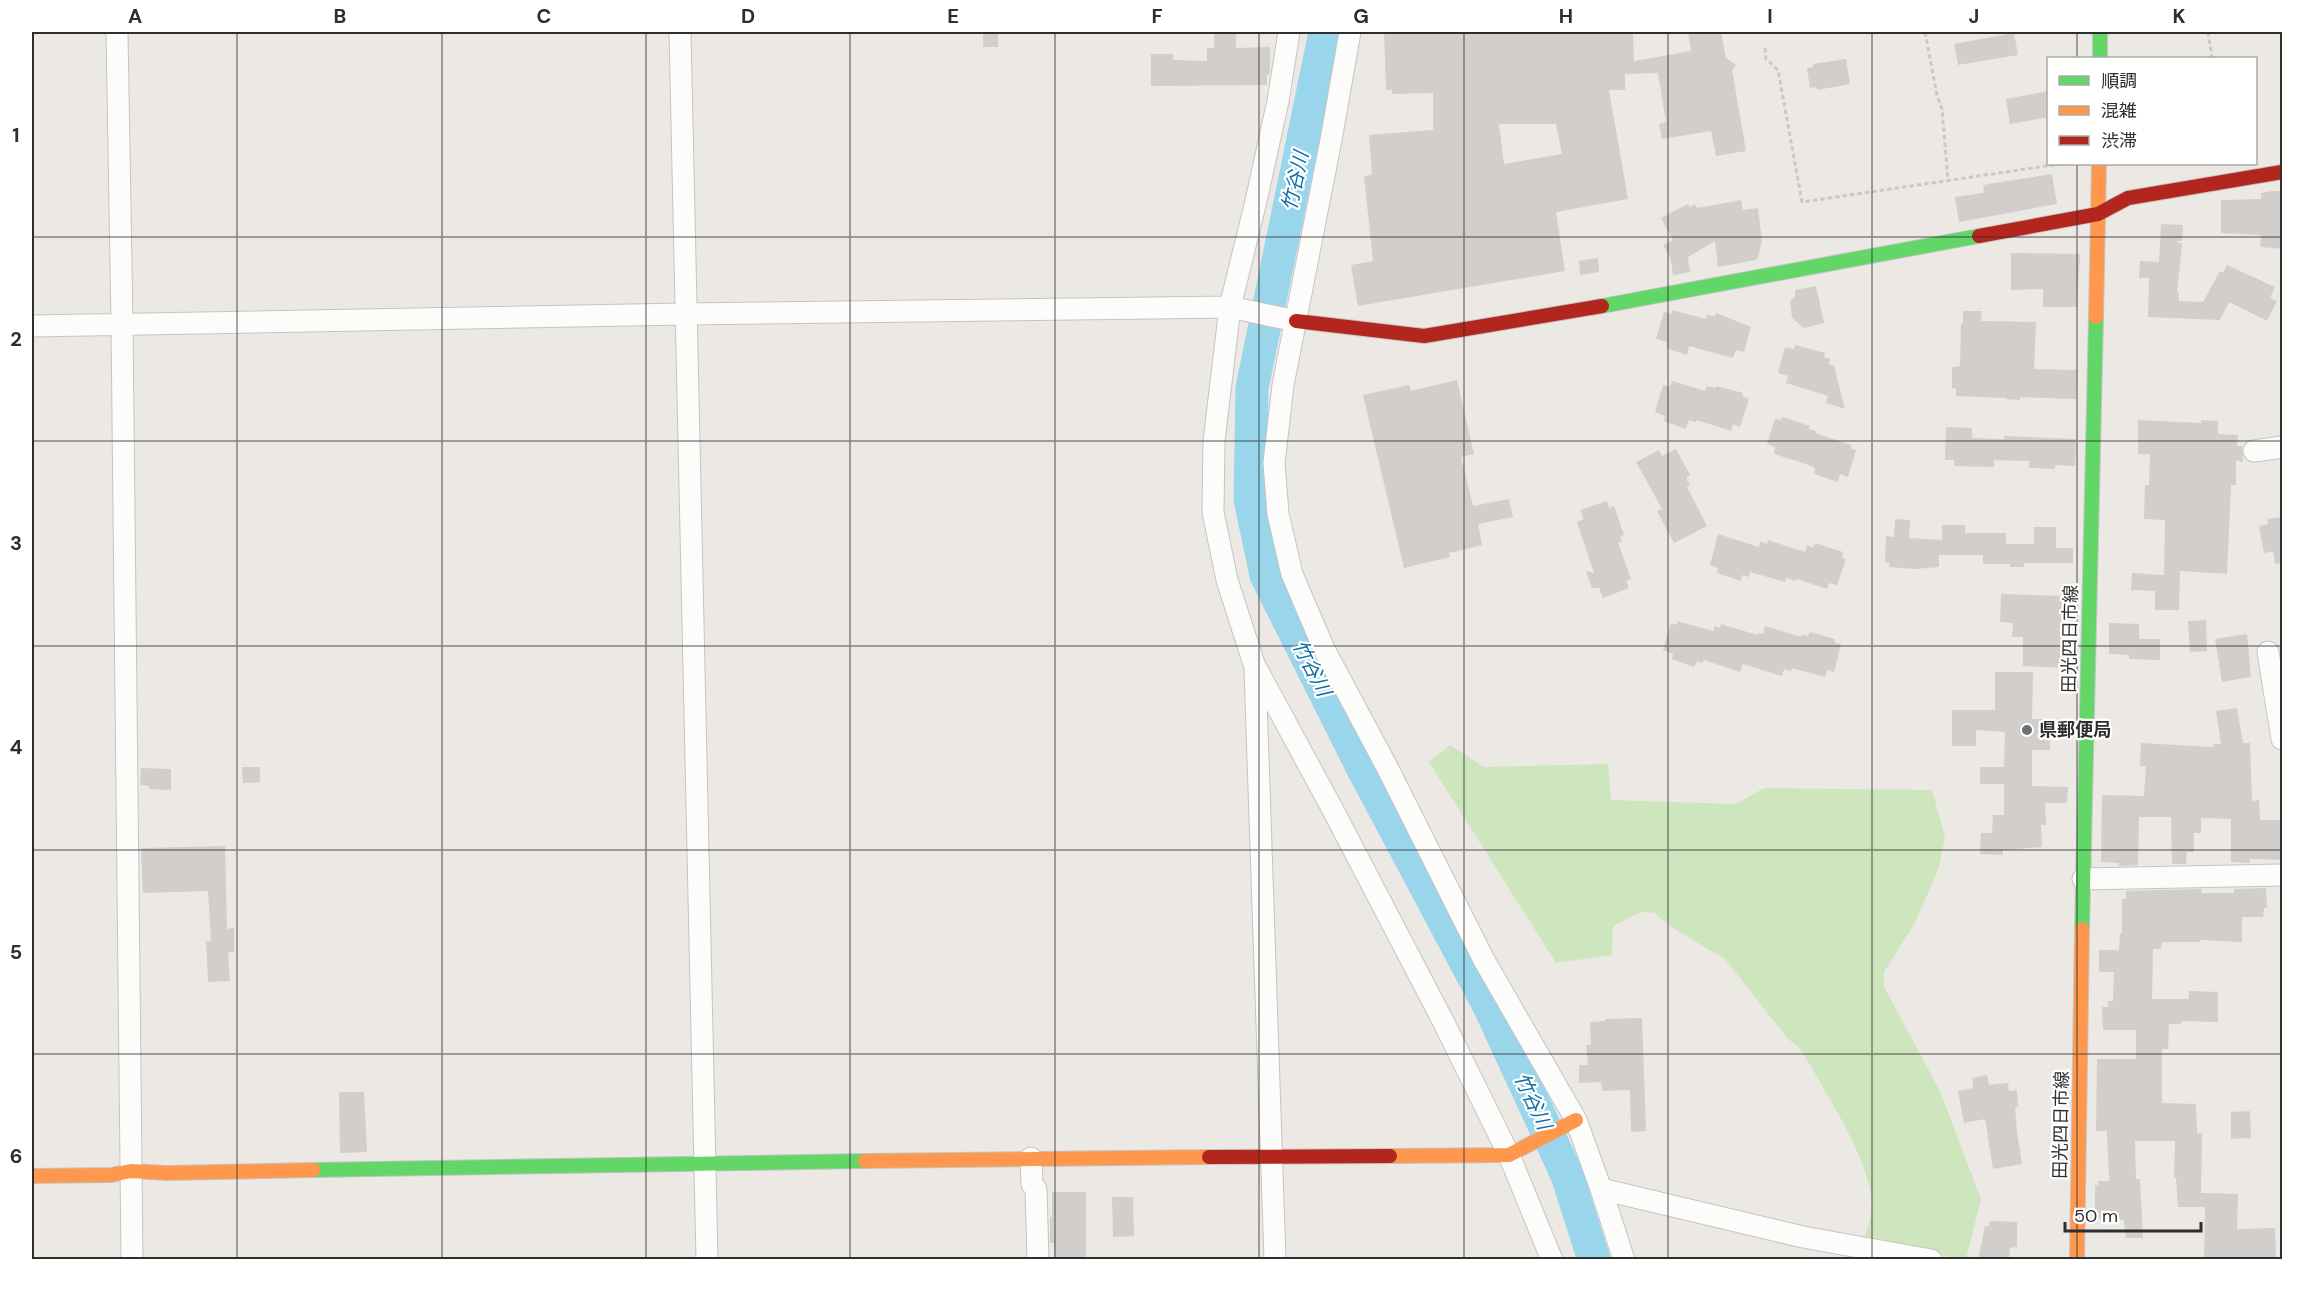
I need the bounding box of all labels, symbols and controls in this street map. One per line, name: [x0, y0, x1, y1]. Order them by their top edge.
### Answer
text: A: [128, 3, 142, 29]
text: B: [334, 3, 346, 29]
text: C: [537, 3, 551, 29]
text: D: [741, 3, 755, 29]
text: E: [947, 3, 959, 29]
text: F: [1151, 3, 1163, 29]
text: G: [1353, 3, 1369, 29]
text: H: [1559, 3, 1573, 29]
text: I: [1767, 3, 1773, 29]
text: J: [1969, 3, 1979, 29]
text: K: [2172, 3, 2186, 29]
legend: [2047, 57, 2257, 165]
text: 順調: [2101, 69, 2137, 93]
text: 混雑: [2101, 99, 2137, 123]
text: 1: [12, 122, 20, 148]
text: 渋滞: [2101, 129, 2137, 153]
water label: 竹谷川: [1276, 147, 1314, 213]
text: 2: [10, 326, 22, 352]
text: 3: [10, 530, 22, 556]
street label: 田光四日市線: [2057, 585, 2083, 693]
water label: 竹谷川: [1287, 635, 1338, 702]
place label: 県郵便局: [2039, 718, 2111, 742]
marker: 県郵便局: [2020, 723, 2034, 737]
text: 4: [10, 734, 23, 760]
text: 5: [10, 939, 22, 965]
water label: 竹谷川: [1509, 1068, 1558, 1135]
street label: 田光四日市線: [2048, 1071, 2074, 1179]
text: 6: [10, 1143, 22, 1169]
scale bar: [2065, 1195, 2202, 1233]
text: 50 m: [2074, 1204, 2118, 1228]

